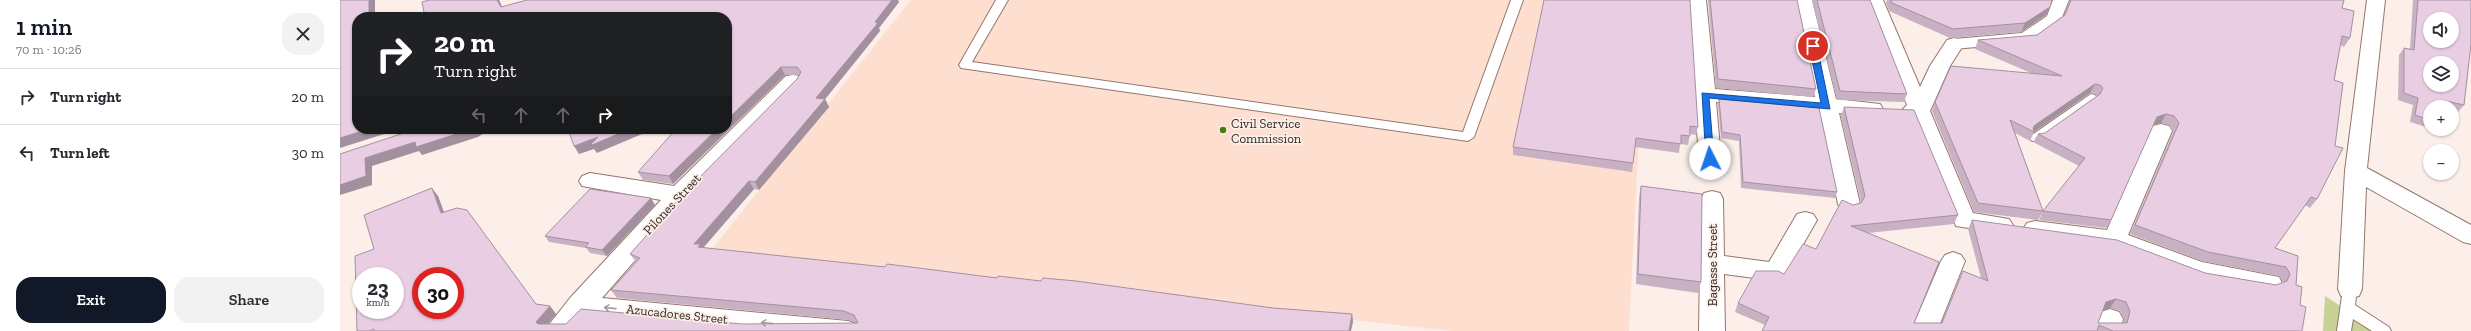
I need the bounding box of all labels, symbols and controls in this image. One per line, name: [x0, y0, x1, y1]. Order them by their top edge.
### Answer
text: 1 min: [16, 12, 72, 41]
map controls: [2423, 12, 2459, 180]
button: sound: [2423, 12, 2459, 48]
button: close: [282, 13, 324, 55]
text: 20 m: [434, 26, 495, 59]
icon: right: [368, 28, 420, 80]
pin: [1796, 29, 1830, 63]
icon: arrive: [1802, 35, 1824, 57]
text: 70 m · 10:26: [16, 42, 82, 57]
button: layers: [2423, 56, 2459, 92]
text: Turn right: [434, 60, 516, 82]
icon: right: [16, 86, 38, 108]
text: Turn right: [50, 88, 121, 106]
text: 20 m: [291, 88, 324, 106]
button: +: [2423, 100, 2459, 136]
icon: left: [468, 104, 490, 126]
icon: ahead: [510, 104, 532, 126]
icon: ahead: [552, 104, 574, 126]
icon: right: [594, 104, 616, 126]
place label: Civil Service Commission: [1231, 116, 1302, 146]
marker: Civil Service Commission: [1218, 125, 1228, 135]
position arrow: [1689, 138, 1731, 180]
icon: left: [16, 142, 38, 164]
text: Turn left: [50, 144, 110, 162]
text: 30 m: [292, 144, 324, 162]
button: −: [2423, 144, 2459, 180]
street label: Pilones Street: [640, 170, 704, 238]
street label: Bagasse Street: [1705, 224, 1720, 306]
speed limit sign: 30: [412, 267, 464, 319]
text: 23: [367, 276, 389, 300]
button: Exit: [16, 277, 166, 323]
button: Share: [174, 277, 324, 323]
text: km/h: [367, 297, 389, 309]
street label: Azucadores Street: [625, 301, 729, 327]
one-way arrow: [604, 304, 617, 311]
one-way arrow: [761, 319, 774, 327]

